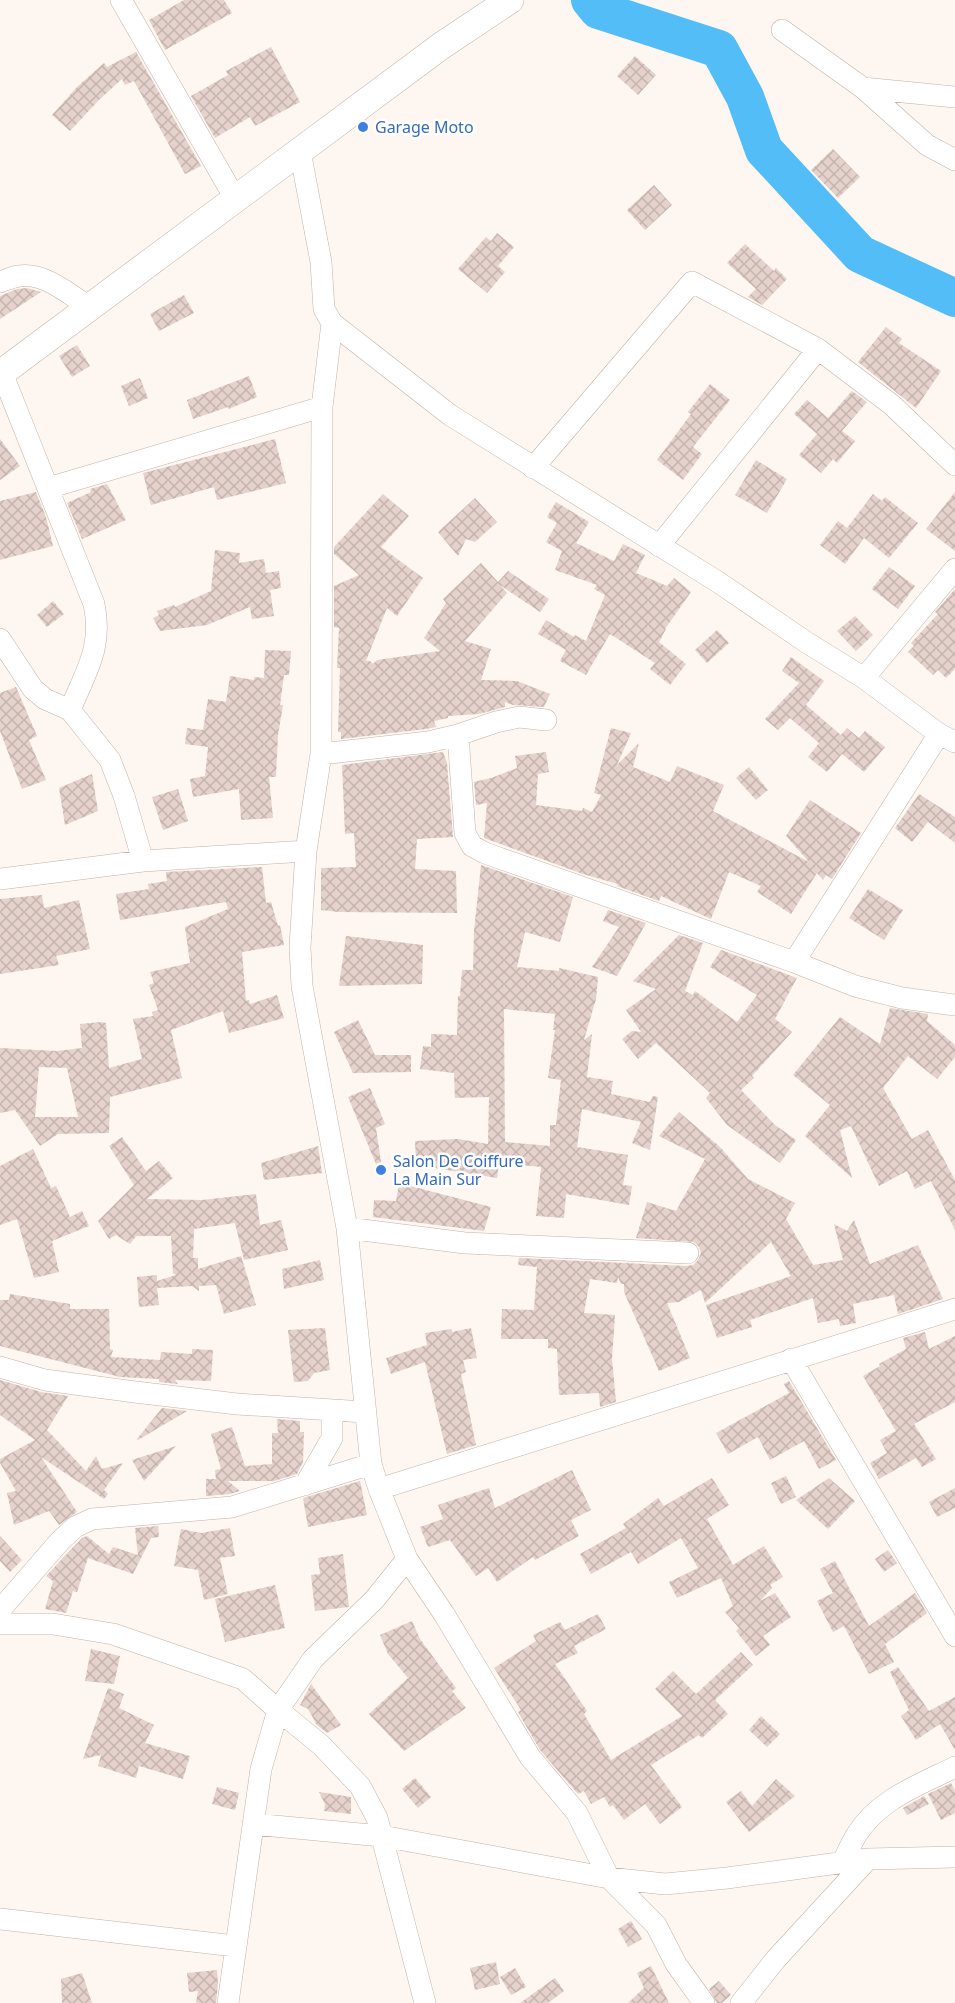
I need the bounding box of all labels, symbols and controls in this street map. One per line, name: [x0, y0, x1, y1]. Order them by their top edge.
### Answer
place label: Garage Moto: [375, 116, 474, 138]
marker: Garage Moto: [356, 120, 370, 134]
place label: Salon De Coiffure La Main Sur: [393, 1150, 524, 1190]
marker: Salon De Coiffure La Main Sur: [374, 1163, 388, 1177]

